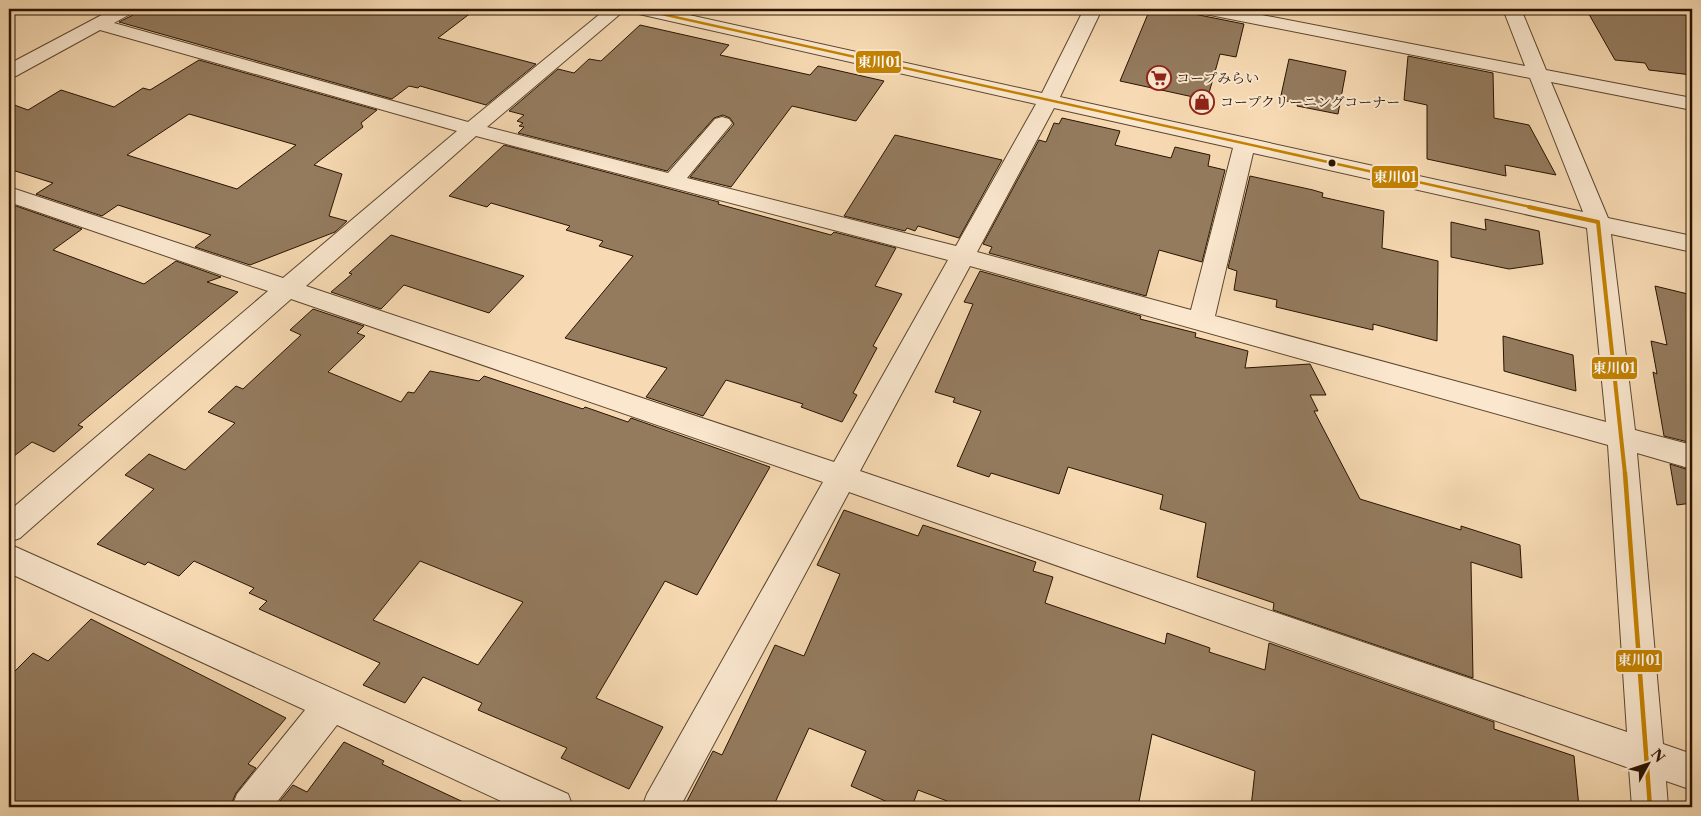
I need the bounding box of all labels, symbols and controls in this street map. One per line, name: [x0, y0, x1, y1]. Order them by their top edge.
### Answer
line badge: 東川01: [855, 50, 902, 74]
text: 東川01: [857, 53, 901, 71]
supermarket icon: コープみらい: [1146, 65, 1172, 91]
place label: コープみらい: [1176, 69, 1259, 87]
shop icon: コープクリーニングコーナー: [1189, 89, 1215, 115]
place label: コープクリーニングコーナー: [1220, 93, 1400, 111]
unlabelled marker: [1327, 158, 1337, 168]
line badge: 東川01: [1371, 165, 1419, 189]
text: 東川01: [1373, 168, 1417, 186]
line badge: 東川01: [1591, 356, 1638, 380]
text: 東川01: [1592, 359, 1636, 377]
line badge: 東川01: [1615, 649, 1663, 673]
text: 東川01: [1617, 651, 1661, 669]
north arrow: [1624, 738, 1674, 788]
text: N: [1647, 745, 1669, 766]

